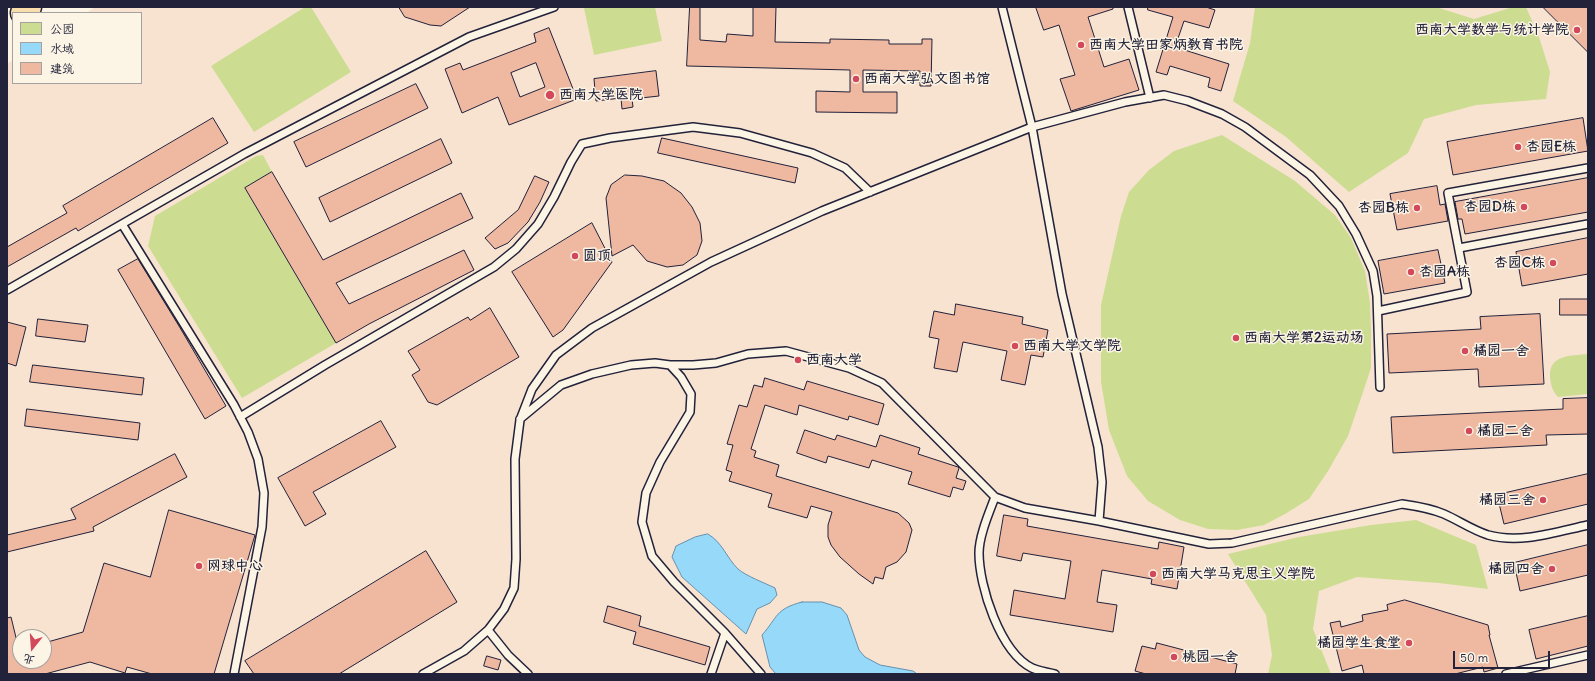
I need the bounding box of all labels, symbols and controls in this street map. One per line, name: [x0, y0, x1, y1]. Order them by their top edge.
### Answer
legend: [12, 12, 142, 84]
text: 公园: [50, 21, 74, 36]
place label: 西南大学数学与统计学院: [1415, 22, 1569, 38]
marker: 西南大学数学与统计学院: [1572, 25, 1582, 35]
place label: 西南大学田家炳教育书院: [1089, 37, 1243, 53]
marker: 西南大学田家炳教育书院: [1076, 40, 1086, 50]
text: 水域: [50, 41, 74, 56]
text: 建筑: [50, 61, 74, 76]
place label: 西南大学弘文图书馆: [864, 71, 990, 87]
marker: 西南大学弘文图书馆: [851, 74, 861, 84]
place label: 西南大学医院: [559, 87, 643, 103]
marker: 西南大学医院: [544, 89, 556, 101]
place label: 杏园E栋: [1526, 139, 1576, 155]
marker: 杏园E栋: [1513, 142, 1523, 152]
place label: 杏园D栋: [1464, 199, 1516, 215]
place label: 杏园B栋: [1358, 200, 1409, 216]
marker: 杏园D栋: [1519, 202, 1529, 212]
marker: 杏园B栋: [1412, 203, 1422, 213]
place label: 圆顶: [583, 248, 611, 264]
marker: 圆顶: [570, 251, 580, 261]
place label: 杏园C栋: [1494, 255, 1545, 271]
marker: 杏园C栋: [1548, 258, 1558, 268]
place label: 杏园A栋: [1419, 264, 1470, 280]
marker: 杏园A栋: [1406, 267, 1416, 277]
place label: 西南大学第2运动场: [1244, 330, 1364, 346]
marker: 西南大学第2运动场: [1231, 333, 1241, 343]
place label: 西南大学文学院: [1023, 338, 1121, 354]
marker: 西南大学文学院: [1010, 341, 1020, 351]
place label: 橘园一舍: [1473, 343, 1529, 359]
marker: 橘园一舍: [1460, 346, 1470, 356]
place label: 西南大学: [806, 352, 862, 368]
marker: 西南大学: [793, 355, 803, 365]
place label: 橘园二舍: [1477, 423, 1533, 439]
marker: 橘园二舍: [1464, 426, 1474, 436]
place label: 橘园三舍: [1479, 492, 1535, 508]
marker: 橘园三舍: [1538, 495, 1548, 505]
place label: 网球中心: [207, 558, 263, 574]
marker: 网球中心: [194, 561, 204, 571]
place label: 橘园四舍: [1488, 561, 1544, 577]
marker: 橘园四舍: [1547, 564, 1557, 574]
place label: 西南大学马克思主义学院: [1161, 566, 1315, 582]
marker: 西南大学马克思主义学院: [1148, 569, 1158, 579]
north arrow: [12, 629, 52, 669]
place label: 橘园学生食堂: [1317, 635, 1401, 651]
marker: 橘园学生食堂: [1404, 638, 1414, 648]
scale bar: [1455, 643, 1552, 669]
place label: 桃园一舍: [1182, 649, 1238, 665]
text: 50 m: [1460, 650, 1488, 665]
text: 北: [21, 651, 36, 668]
marker: 桃园一舍: [1169, 652, 1179, 662]

